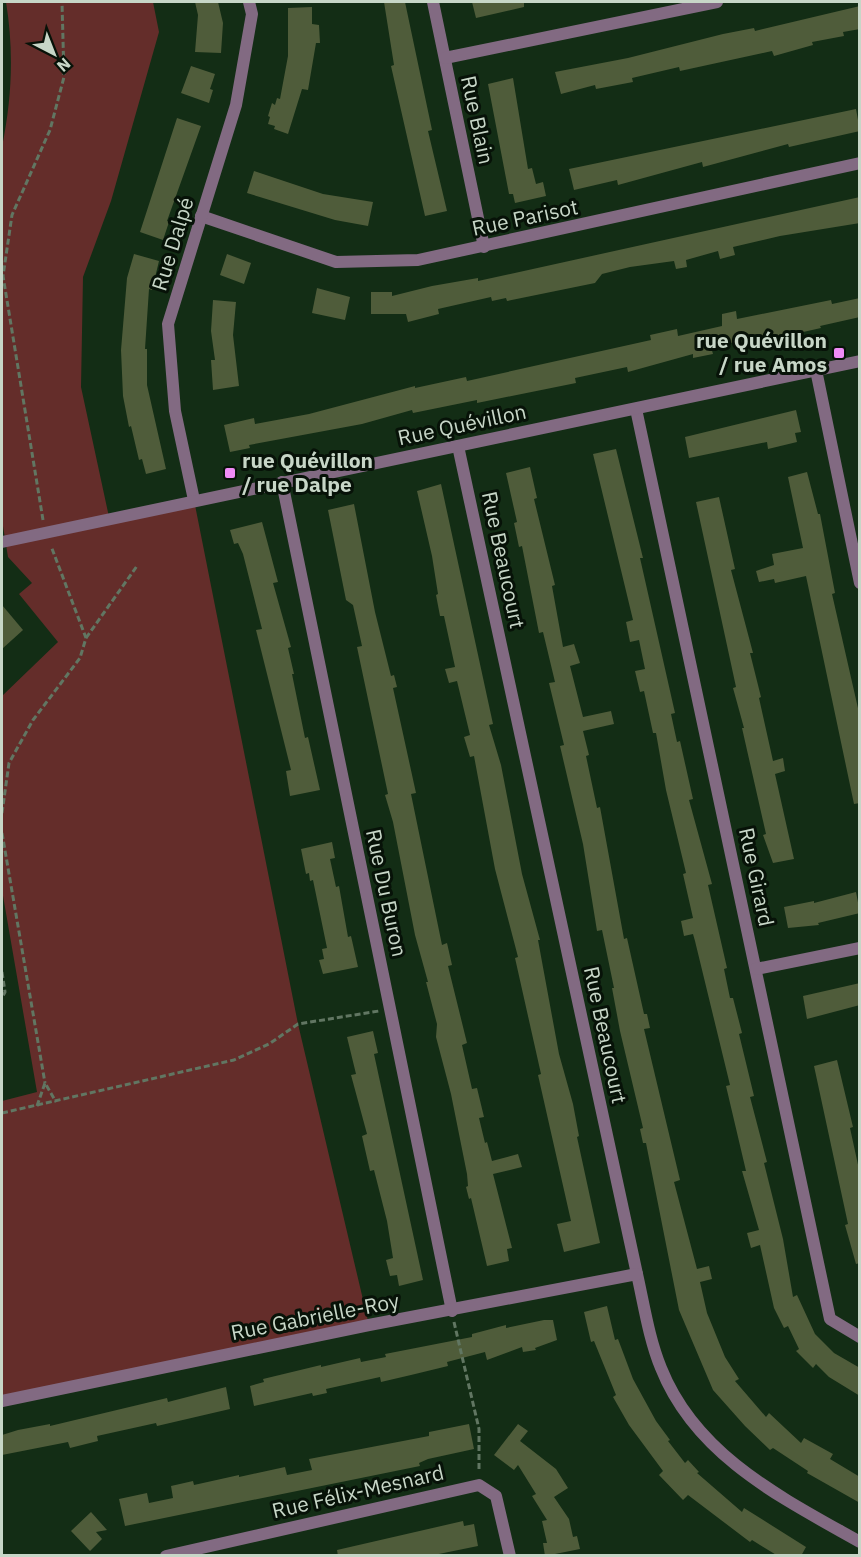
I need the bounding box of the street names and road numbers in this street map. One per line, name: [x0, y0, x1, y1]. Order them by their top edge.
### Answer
street label: Rue Blain: [455, 73, 501, 167]
street label: Rue Parisot: [469, 192, 580, 242]
street label: Rue Dalpé: [145, 193, 200, 294]
street label: Rue Quévillon: [395, 397, 529, 451]
street label: Rue Beaucourt: [476, 489, 532, 631]
street label: Rue Girard: [733, 825, 781, 929]
street label: Rue Du Buron: [360, 826, 414, 959]
street label: Rue Beaucourt: [578, 964, 634, 1106]
street label: Rue Gabrielle-Roy: [228, 1286, 402, 1346]
street label: Rue Félix-Mesnard: [269, 1458, 446, 1524]

